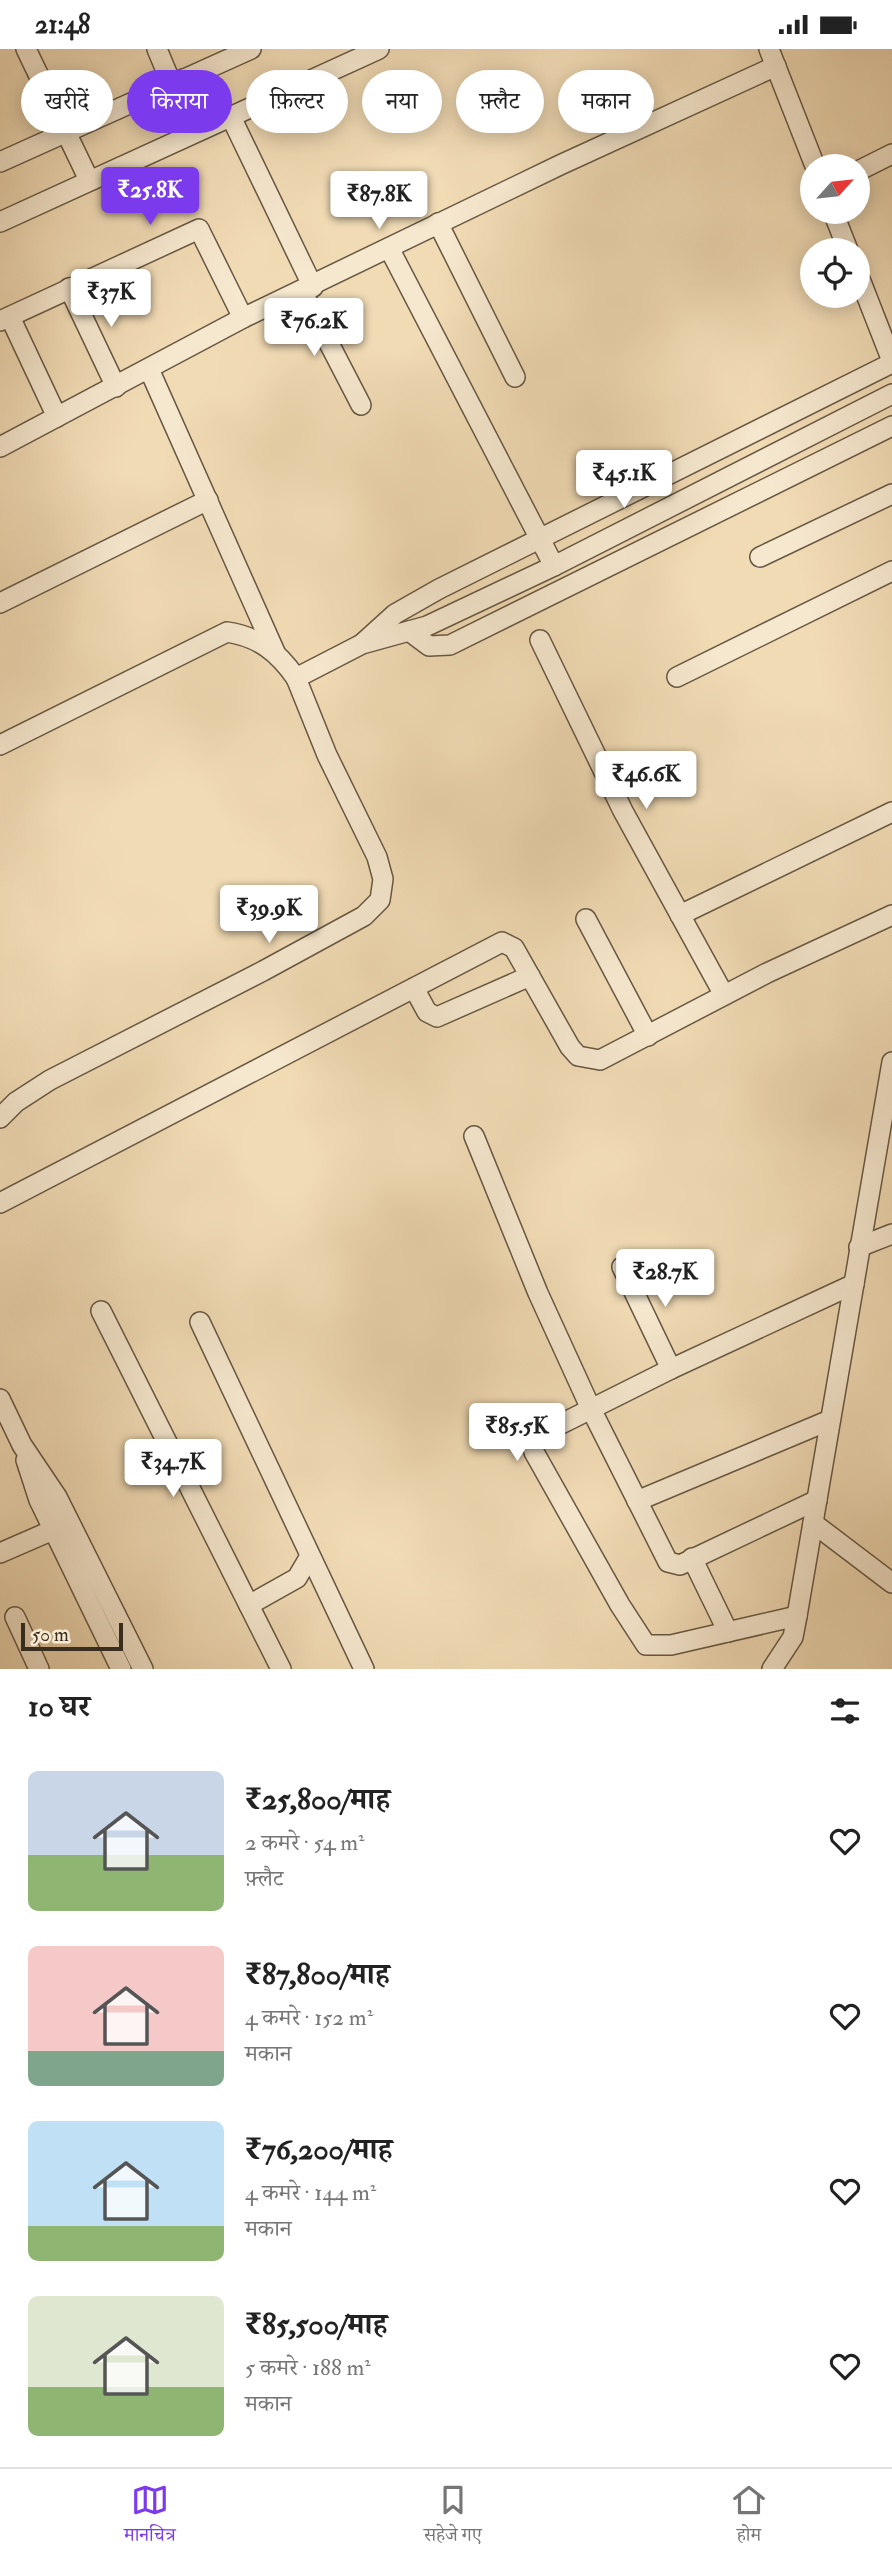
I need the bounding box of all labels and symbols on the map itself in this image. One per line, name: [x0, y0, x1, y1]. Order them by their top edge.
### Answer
north arrow: [800, 154, 870, 224]
pin: ₹25.8K: [93, 167, 207, 227]
pin: ₹87.8K: [322, 171, 436, 231]
pin: ₹37K: [70, 269, 152, 329]
pin: ₹76.2K: [257, 299, 371, 358]
pin: ₹45.1K: [567, 451, 681, 510]
pin: ₹46.6K: [589, 751, 703, 811]
pin: ₹39.9K: [212, 885, 326, 945]
pin: ₹28.7K: [608, 1249, 722, 1309]
pin: ₹85.5K: [460, 1403, 574, 1463]
pin: ₹34.7K: [116, 1439, 230, 1499]
scale bar: [21, 1620, 122, 1652]

